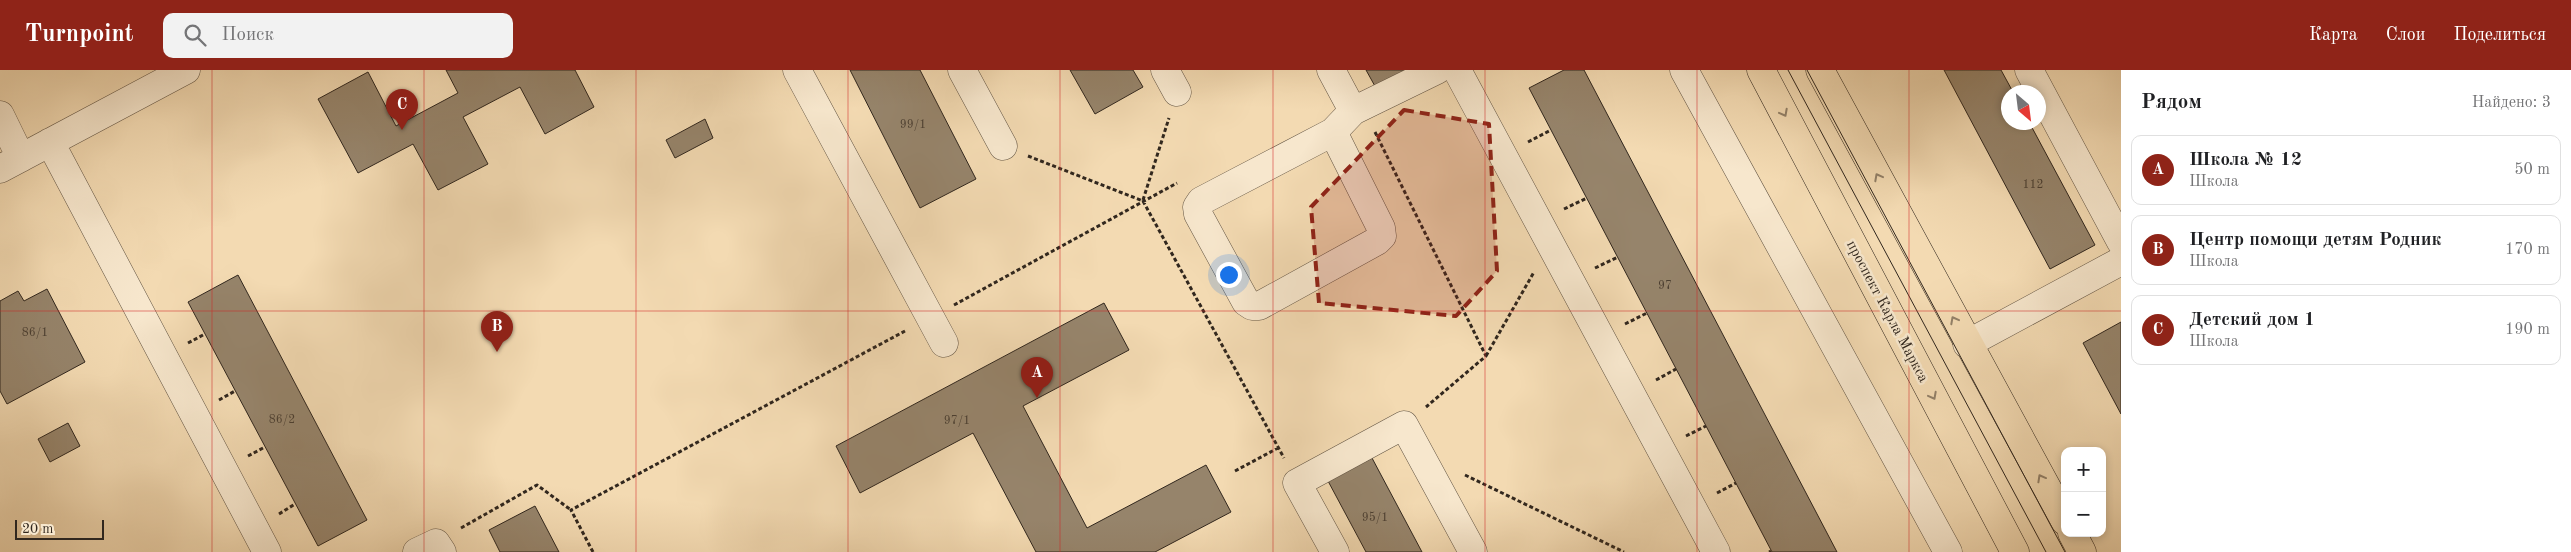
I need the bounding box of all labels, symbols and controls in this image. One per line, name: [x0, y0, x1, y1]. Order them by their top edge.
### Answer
search box: [163, 13, 513, 58]
icon: search: [181, 21, 209, 49]
text: Turnpoint: [25, 23, 133, 47]
text: Поиск: [221, 26, 274, 45]
text: Карта: [2309, 26, 2358, 44]
text: Слои: [2386, 26, 2425, 44]
text: Поделиться: [2453, 26, 2546, 44]
north arrow: [2001, 85, 2046, 130]
pin: C: [386, 89, 418, 130]
text: Рядом: [2141, 92, 2202, 113]
text: Найдено: 3: [2472, 95, 2551, 111]
one-way arrow: [1778, 108, 1788, 117]
house number: 99/1: [900, 119, 926, 131]
text: Школа № 12: [2189, 151, 2302, 170]
text: A: [2152, 162, 2164, 178]
text: 50 m: [2514, 162, 2550, 178]
one-way arrow: [1874, 173, 1884, 182]
text: Школа: [2189, 174, 2239, 190]
house number: 112: [2023, 179, 2043, 191]
text: Центр помощи детям Родник: [2189, 231, 2442, 250]
street label: проспект Карла Маркса: [1843, 238, 1931, 386]
text: B: [2152, 242, 2164, 258]
text: 170 m: [2505, 242, 2550, 258]
text: Школа: [2189, 254, 2239, 270]
your location: [1216, 262, 1242, 288]
house number: 97: [1658, 280, 1672, 292]
pin: B: [481, 311, 513, 352]
text: Детский дом 1: [2189, 311, 2315, 330]
one-way arrow: [1951, 317, 1961, 326]
text: C: [2153, 322, 2163, 338]
text: 190 m: [2505, 322, 2550, 338]
house number: 86/1: [22, 327, 48, 339]
text: Школа: [2189, 334, 2239, 350]
pin: A: [1021, 357, 1053, 398]
one-way arrow: [1927, 391, 1937, 400]
house number: 86/2: [269, 414, 295, 426]
house number: 97/1: [944, 415, 970, 427]
map controls: [2061, 447, 2106, 537]
button: +: [2061, 447, 2106, 492]
one-way arrow: [2037, 474, 2047, 483]
button: −: [2061, 492, 2106, 537]
house number: 95/1: [1362, 511, 1388, 524]
scale bar: [15, 517, 104, 540]
text: 20 m: [22, 522, 53, 536]

